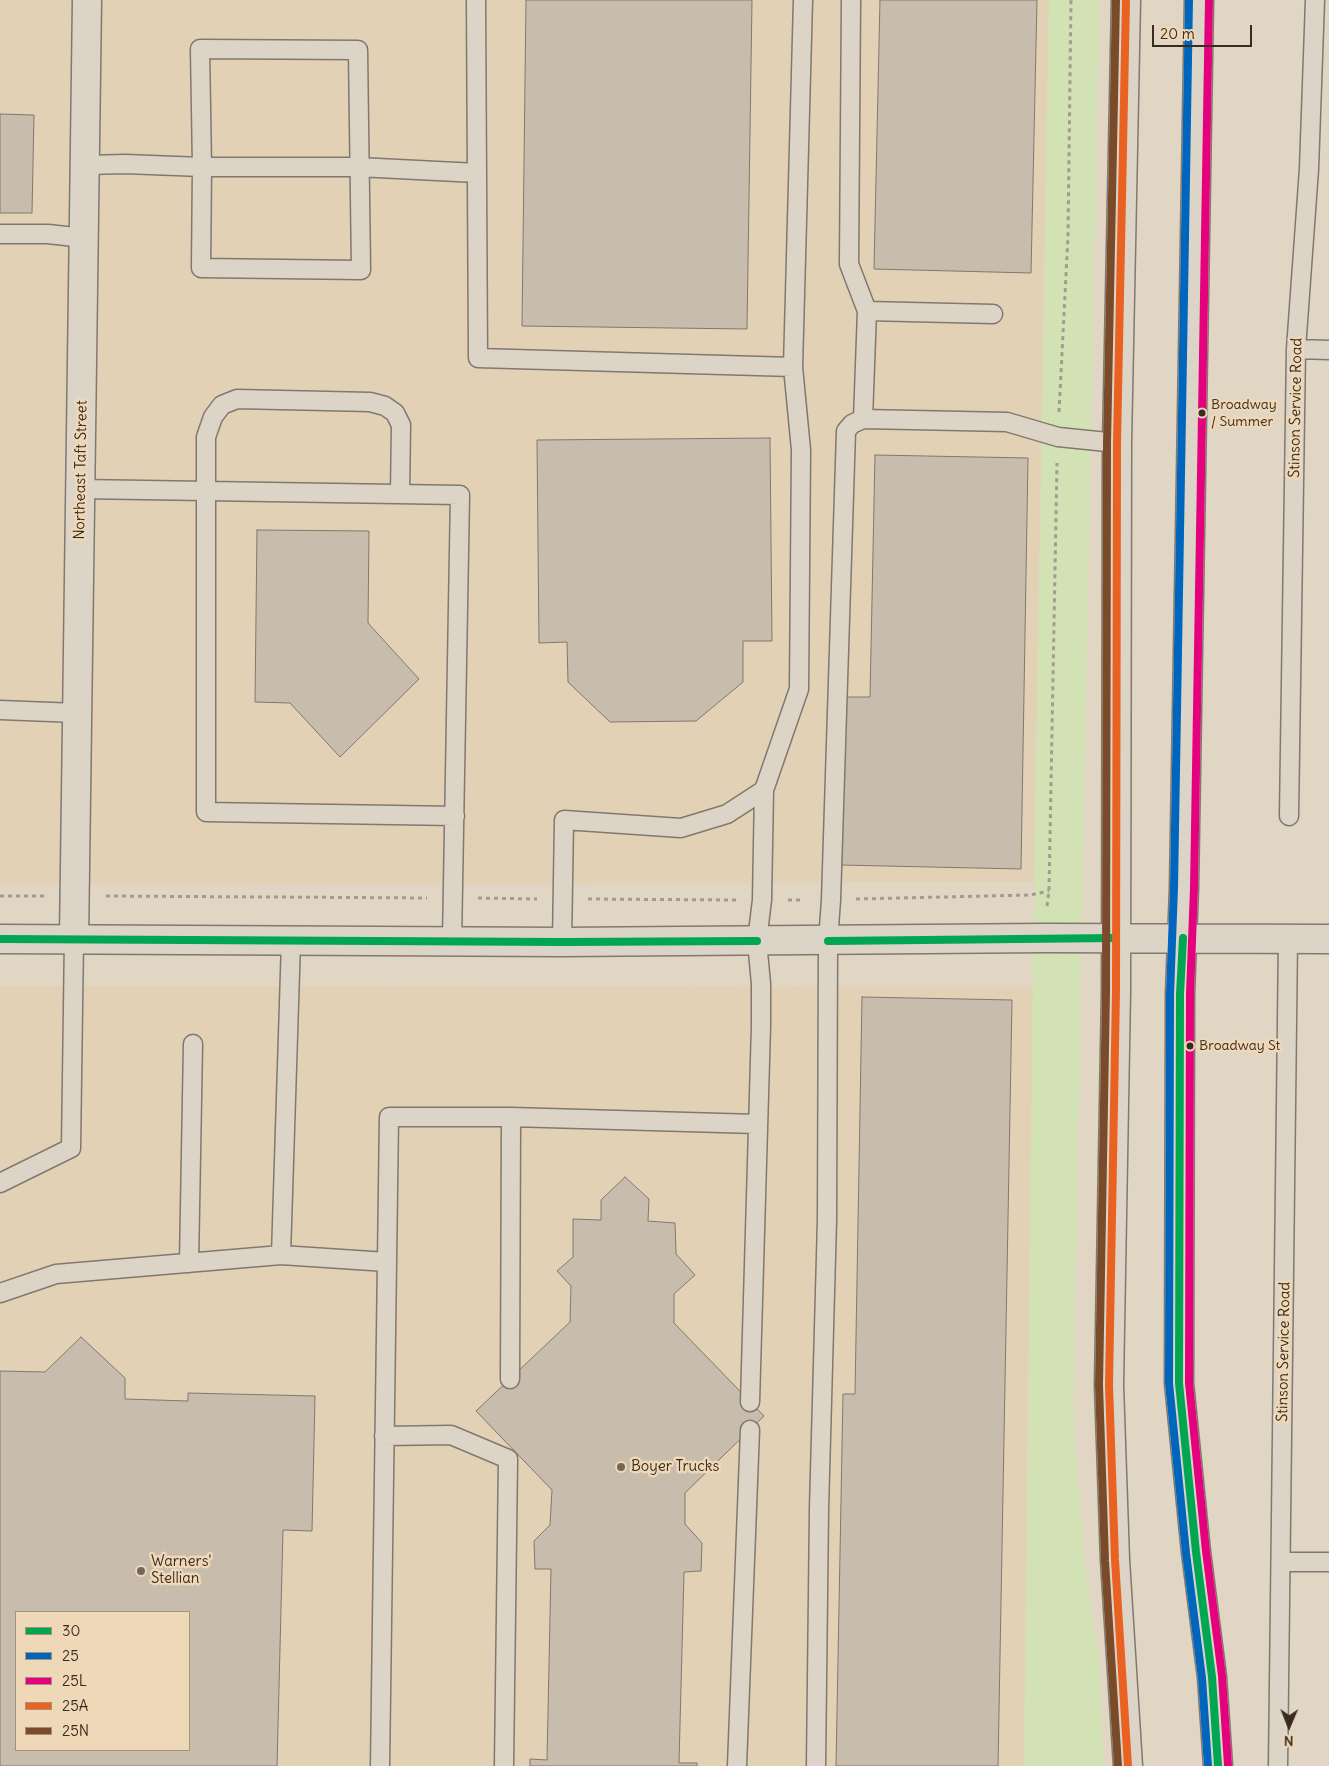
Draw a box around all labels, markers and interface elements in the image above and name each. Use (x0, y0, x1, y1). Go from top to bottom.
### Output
scale bar (1154, 15, 1254, 47)
text: 20 m (1160, 24, 1195, 43)
street label: Stinson Service Road (1286, 338, 1306, 478)
place label: Broadway / Summer (1211, 397, 1277, 430)
street label: Northeast Taft Street (71, 400, 91, 540)
marker: Broadway / Summer (1197, 408, 1207, 418)
place label: Broadway St (1199, 1038, 1280, 1054)
marker: Broadway St (1185, 1041, 1195, 1051)
street label: Stinson Service Road (1274, 1282, 1294, 1422)
place label: Boyer Trucks (631, 1458, 719, 1476)
marker: Boyer Trucks (615, 1461, 627, 1473)
place label: Warners' Stellian (151, 1553, 211, 1588)
marker: Warners' Stellian (135, 1565, 147, 1577)
legend (15, 1611, 190, 1751)
text: 30 (62, 1621, 80, 1640)
text: 25 (62, 1646, 79, 1665)
text: 25L (62, 1671, 87, 1690)
text: 25A (62, 1696, 88, 1715)
north arrow (1264, 1701, 1314, 1751)
text: 25N (62, 1721, 89, 1740)
text: N (1284, 1732, 1294, 1750)

